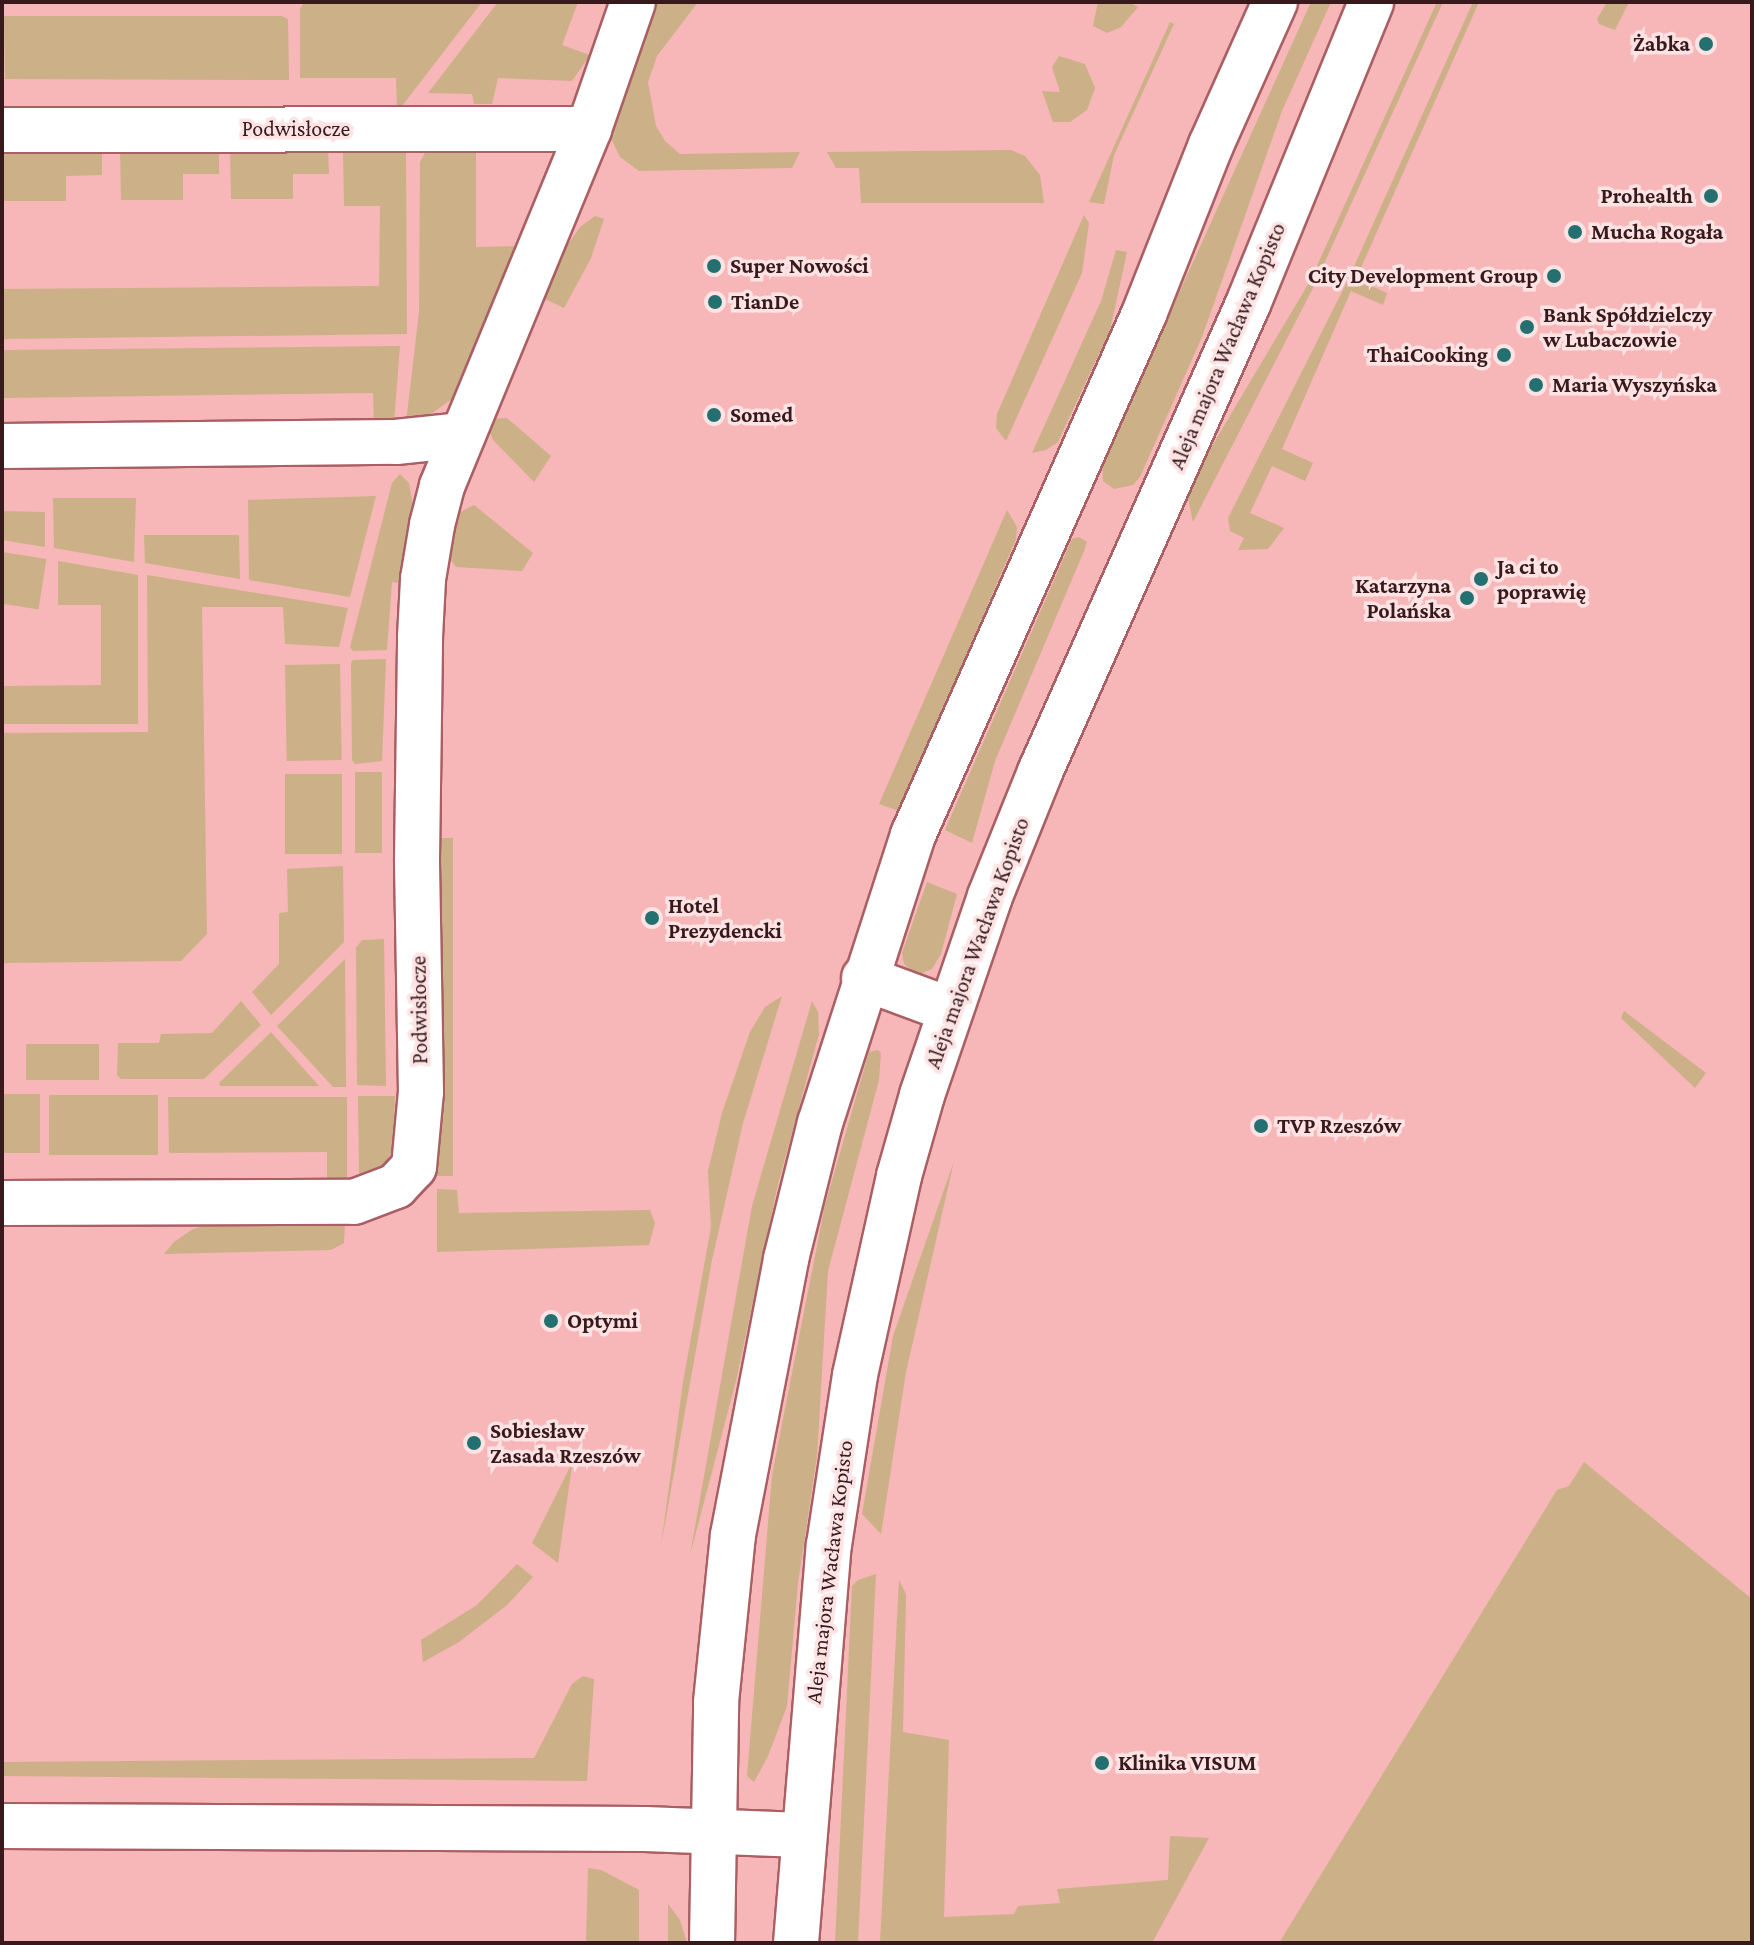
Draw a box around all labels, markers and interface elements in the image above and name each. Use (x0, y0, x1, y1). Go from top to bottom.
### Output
place label: Żabka (1633, 31, 1690, 57)
marker: Żabka (1697, 35, 1715, 53)
street label: Podwisłocze (242, 116, 350, 142)
place label: Prohealth (1601, 183, 1693, 209)
marker: Prohealth (1700, 185, 1722, 207)
street label: Aleja majora Wacława Kopisto (1163, 219, 1291, 473)
place label: Mucha Rogała (1591, 219, 1723, 245)
marker: Mucha Rogała (1566, 223, 1584, 241)
place label: Super Nowości (730, 253, 869, 279)
marker: Super Nowości (705, 257, 723, 275)
place label: City Development Group (1308, 263, 1538, 289)
marker: City Development Group (1545, 267, 1563, 285)
place label: TianDe (731, 289, 799, 315)
marker: TianDe (706, 293, 724, 311)
place label: Bank Spółdzielczy w Lubaczowie (1543, 301, 1712, 352)
marker: Bank Spółdzielczy w Lubaczowie (1518, 318, 1536, 336)
place label: ThaiCooking (1367, 342, 1488, 368)
marker: ThaiCooking (1495, 346, 1513, 364)
place label: Maria Wyszyńska (1552, 372, 1717, 398)
marker: Maria Wyszyńska (1527, 376, 1545, 394)
place label: Somed (730, 402, 793, 428)
marker: Somed (705, 406, 723, 424)
place label: Ja ci to poprawię (1497, 553, 1586, 604)
marker: Ja ci to poprawię (1472, 570, 1490, 588)
place label: Katarzyna Polańska (1355, 572, 1451, 624)
marker: Katarzyna Polańska (1458, 589, 1476, 607)
street label: Aleja majora Wacława Kopisto (919, 814, 1035, 1072)
place label: Hotel Prezydencki (668, 892, 782, 944)
marker: Hotel Prezydencki (643, 909, 661, 927)
street label: Podwisłocze (405, 956, 433, 1064)
place label: TVP Rzeszów (1277, 1113, 1401, 1139)
marker: TVP Rzeszów (1252, 1117, 1270, 1135)
place label: Optymi (567, 1308, 638, 1334)
marker: Optymi (542, 1312, 560, 1330)
place label: Sobiesław Zasada Rzeszów (490, 1417, 641, 1468)
marker: Sobiesław Zasada Rzeszów (465, 1434, 483, 1452)
street label: Aleja majora Wacława Kopisto (800, 1439, 858, 1705)
place label: Klinika VISUM (1118, 1750, 1256, 1776)
marker: Klinika VISUM (1093, 1754, 1111, 1772)

